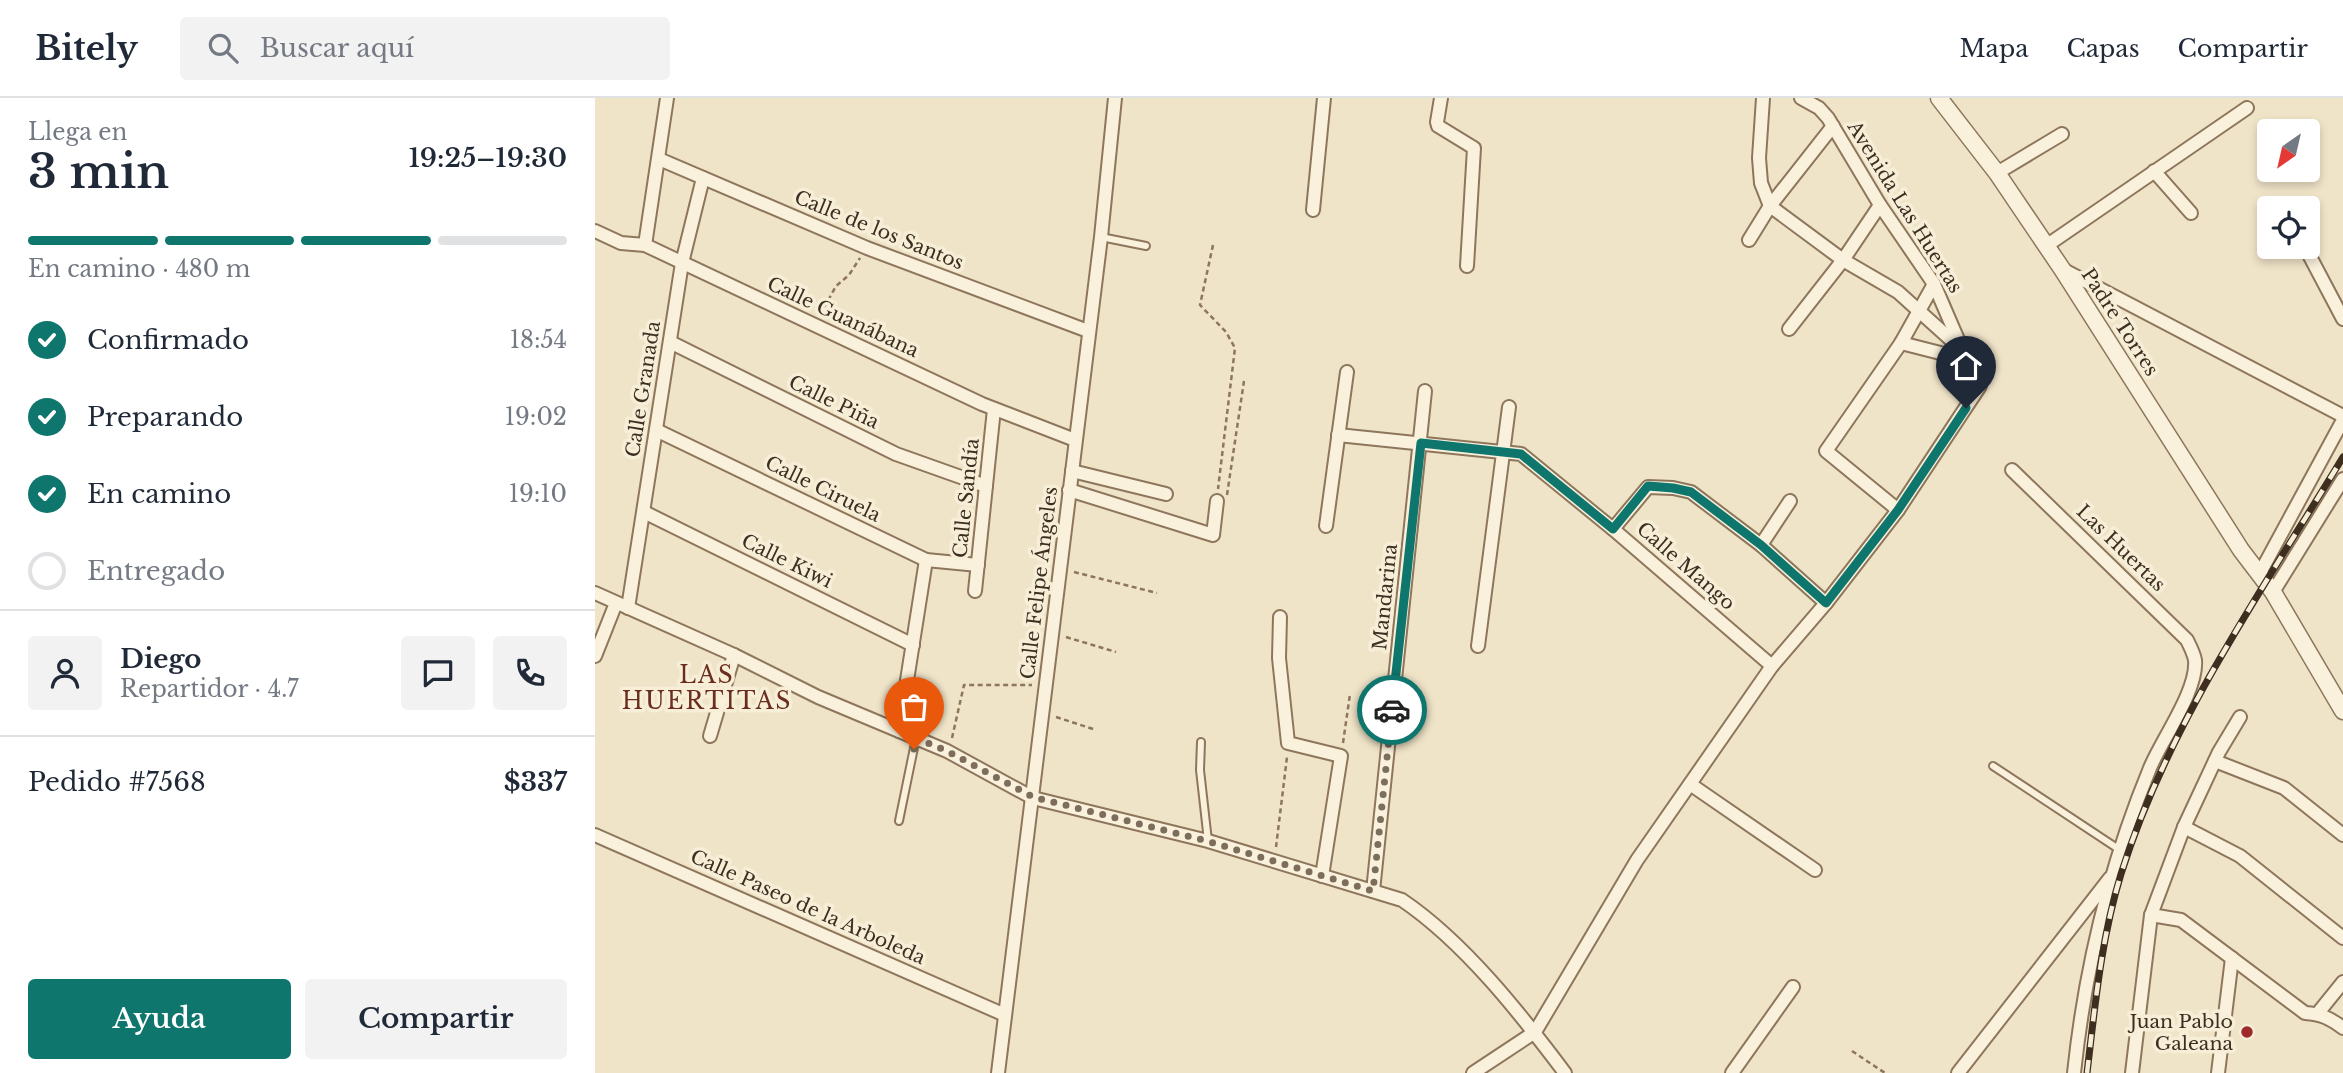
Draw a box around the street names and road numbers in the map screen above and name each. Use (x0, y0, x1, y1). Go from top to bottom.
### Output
street label: Avenida Las Huertas (1842, 116, 1967, 297)
street label: Calle de los Santos (791, 186, 967, 274)
street label: Padre Torres (2077, 264, 2163, 380)
street label: Calle Guanábana (764, 272, 923, 362)
street label: Calle Granada (621, 319, 665, 459)
street label: Calle Piña (785, 370, 883, 434)
street label: Calle Sandía (948, 437, 984, 559)
street label: Calle Ciruela (762, 451, 885, 527)
street label: Calle Felipe Ángeles (1016, 485, 1062, 681)
street label: Las Huertas (2072, 500, 2170, 596)
street label: Calle Mango (1632, 517, 1740, 615)
street label: Calle Kiwi (738, 529, 837, 593)
street label: Mandarina (1368, 542, 1402, 651)
street label: Calle Paseo de la Arboleda (687, 845, 929, 969)

